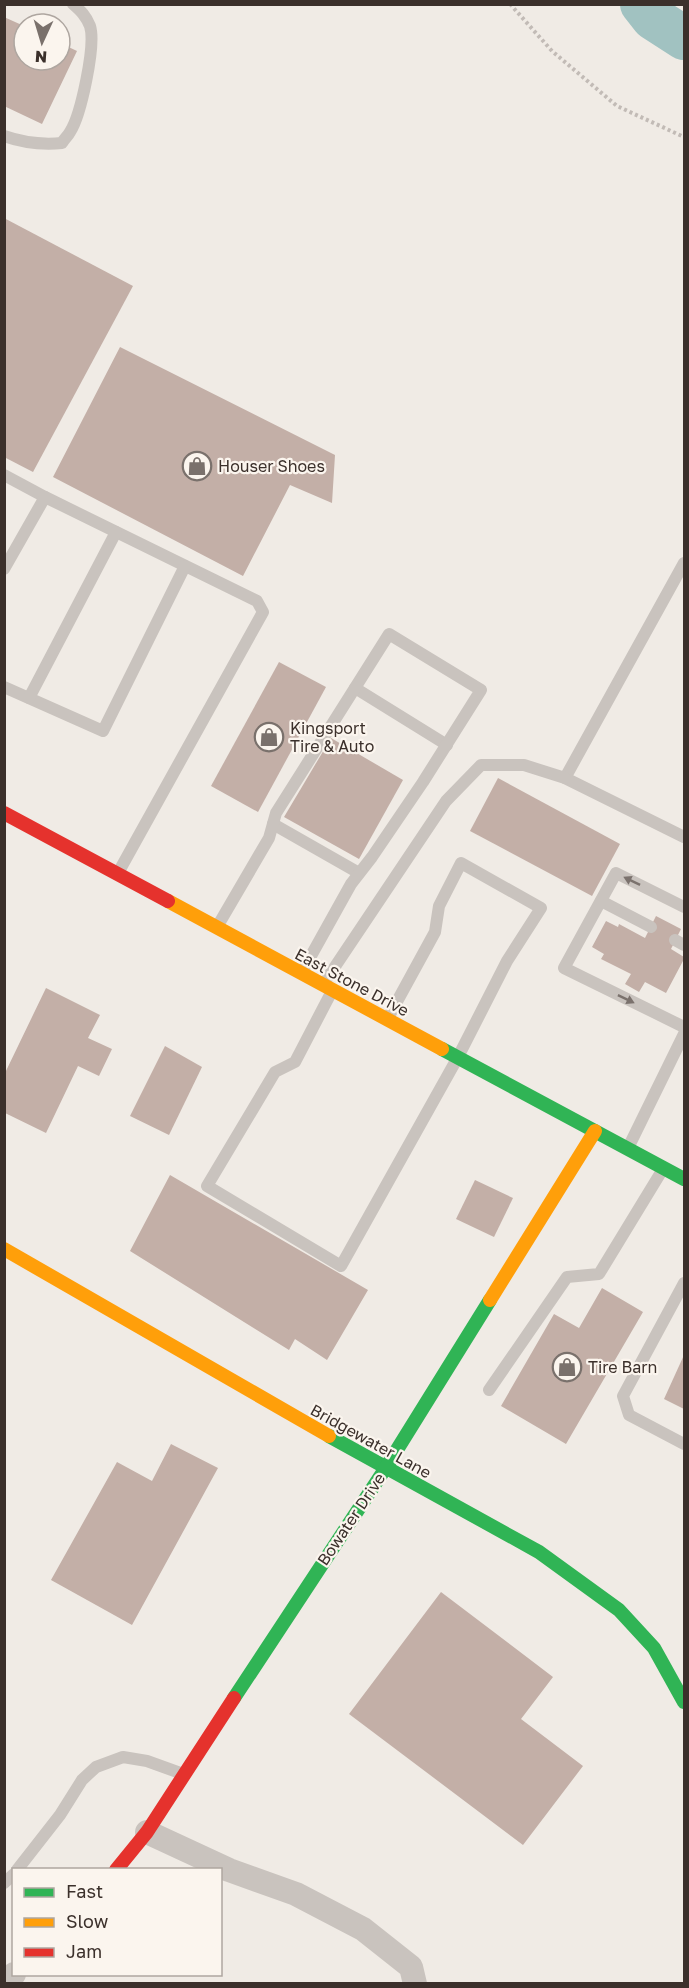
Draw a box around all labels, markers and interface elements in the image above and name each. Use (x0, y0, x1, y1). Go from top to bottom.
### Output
north arrow (12, 12, 72, 72)
text: N (34, 47, 48, 67)
shop icon: Houser Shoes (181, 450, 213, 482)
place label: Houser Shoes (218, 456, 325, 476)
place label: Kingsport Tire & Auto (290, 718, 374, 756)
shop icon: Kingsport Tire & Auto (253, 721, 285, 753)
one-way arrow (623, 877, 641, 887)
street label: East Stone Drive (292, 944, 412, 1020)
one-way arrow (618, 994, 635, 1003)
shop icon: Tire Barn (551, 1351, 583, 1383)
place label: Tire Barn (588, 1357, 657, 1377)
street label: Bridgewater Lane (307, 1400, 435, 1482)
street label: Bowater Drive (313, 1469, 389, 1569)
legend (12, 1868, 222, 1976)
text: Fast (66, 1880, 103, 1902)
text: Slow (66, 1910, 109, 1932)
text: Jam (66, 1940, 102, 1962)

